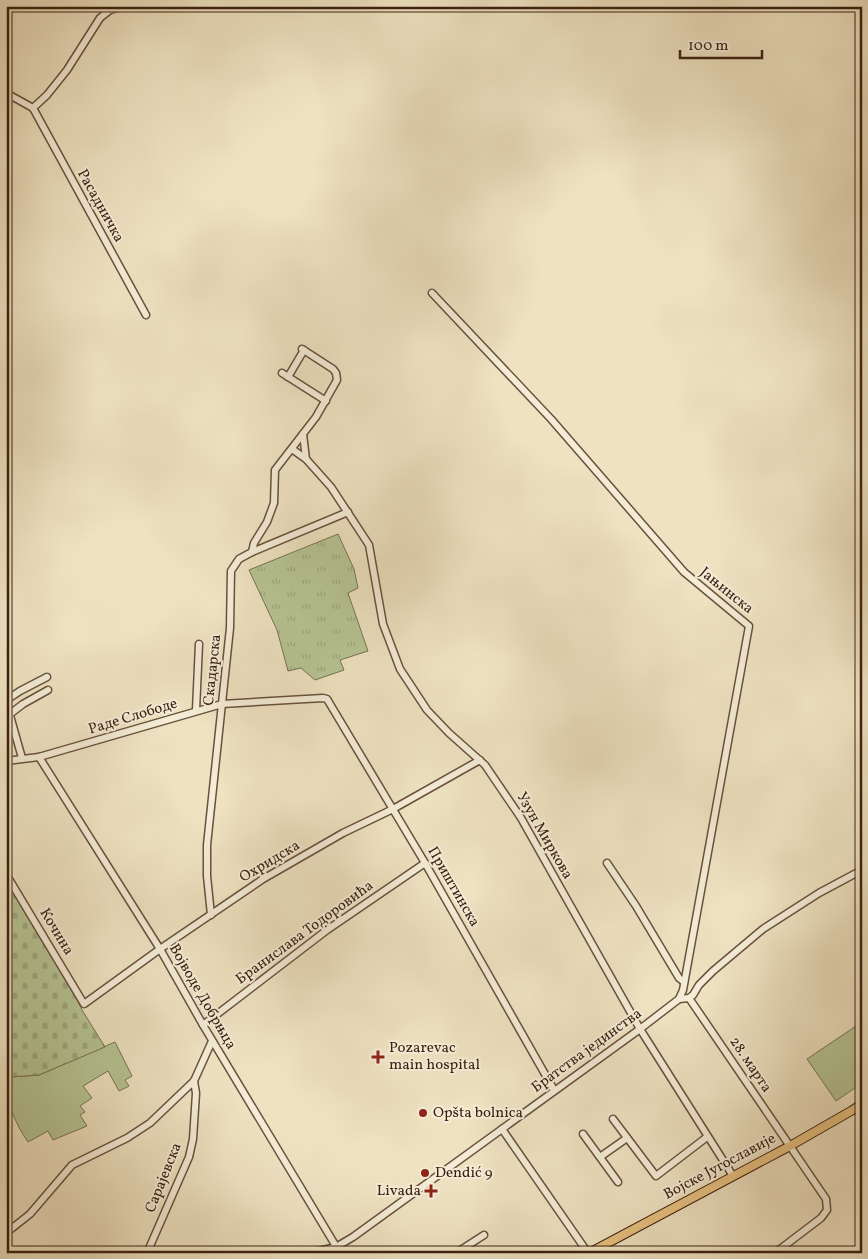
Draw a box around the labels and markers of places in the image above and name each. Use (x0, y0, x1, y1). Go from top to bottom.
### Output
place label: Pozarevac main hospital (389, 1038, 480, 1076)
marker: Pozarevac main hospital (371, 1050, 385, 1064)
place label: Opšta bolnica (433, 1103, 523, 1124)
marker: Opšta bolnica (417, 1107, 429, 1119)
place label: Dendić 9 (435, 1163, 493, 1184)
marker: Dendić 9 (419, 1167, 431, 1179)
place label: Livada (377, 1181, 421, 1202)
marker: Livada (425, 1185, 437, 1197)

